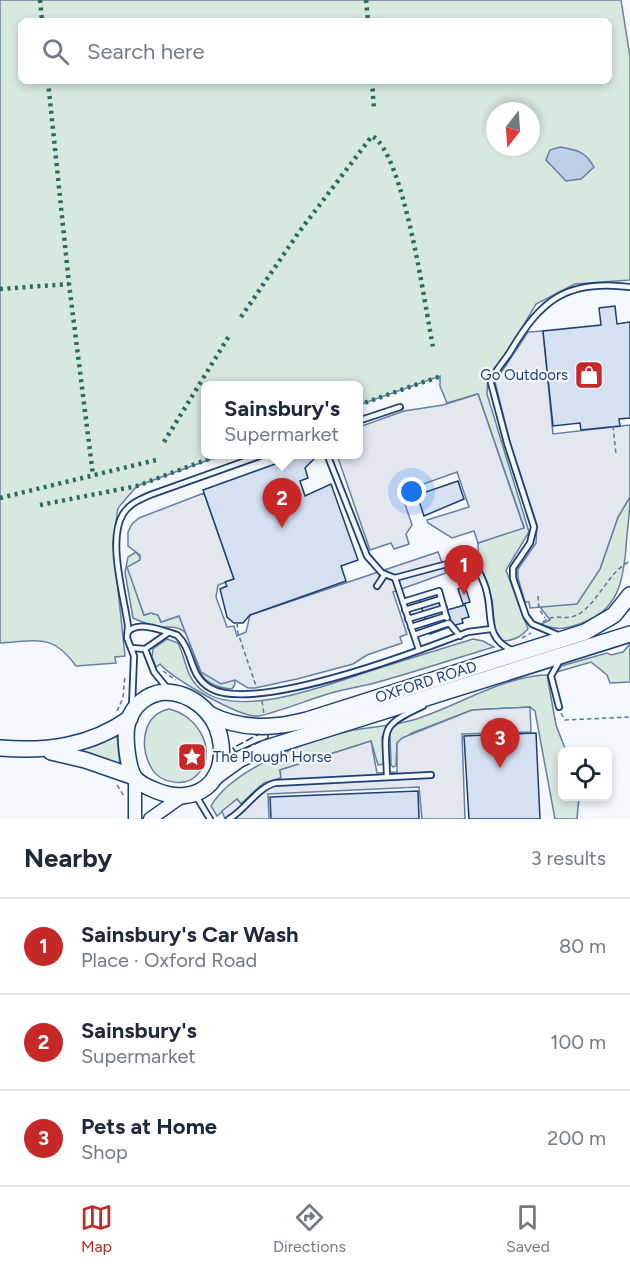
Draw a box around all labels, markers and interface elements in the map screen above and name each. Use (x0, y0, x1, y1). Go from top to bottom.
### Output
search box (18, 18, 612, 84)
icon: search (39, 35, 72, 68)
text: Search here (87, 38, 205, 65)
north arrow (486, 102, 540, 156)
shop icon: Go Outdoors (573, 359, 605, 391)
place label: Go Outdoors (480, 366, 568, 384)
popup (201, 381, 363, 459)
text: Sainsbury's (224, 395, 340, 422)
text: Supermarket (224, 422, 339, 446)
your location (397, 477, 426, 506)
pin: 2 (262, 478, 302, 528)
pin: 1 (444, 546, 484, 595)
street label: OXFORD ROAD (373, 657, 479, 707)
pin: 3 (480, 718, 520, 768)
place icon: The Plough Horse (176, 741, 208, 773)
map controls (558, 747, 612, 801)
button: locate (558, 747, 612, 801)
place label: The Plough Horse (213, 748, 332, 766)
text: Nearby (24, 842, 112, 874)
text: 3 results (531, 846, 606, 870)
text: Sainsbury's Car Wash (81, 921, 299, 948)
text: 1 (39, 934, 48, 958)
text: 80 m (559, 934, 606, 958)
text: Place · Oxford Road (81, 948, 257, 972)
text: Sainsbury's (81, 1017, 197, 1044)
text: 2 (38, 1030, 49, 1054)
text: 100 m (550, 1030, 606, 1054)
text: Supermarket (81, 1044, 196, 1068)
text: Pets at Home (81, 1113, 217, 1140)
text: 3 (38, 1126, 49, 1150)
text: 200 m (547, 1126, 606, 1150)
text: Shop (81, 1140, 128, 1164)
tab: Map (80, 1201, 113, 1256)
tab: Directions (273, 1201, 346, 1256)
tab: Saved (506, 1201, 550, 1256)

